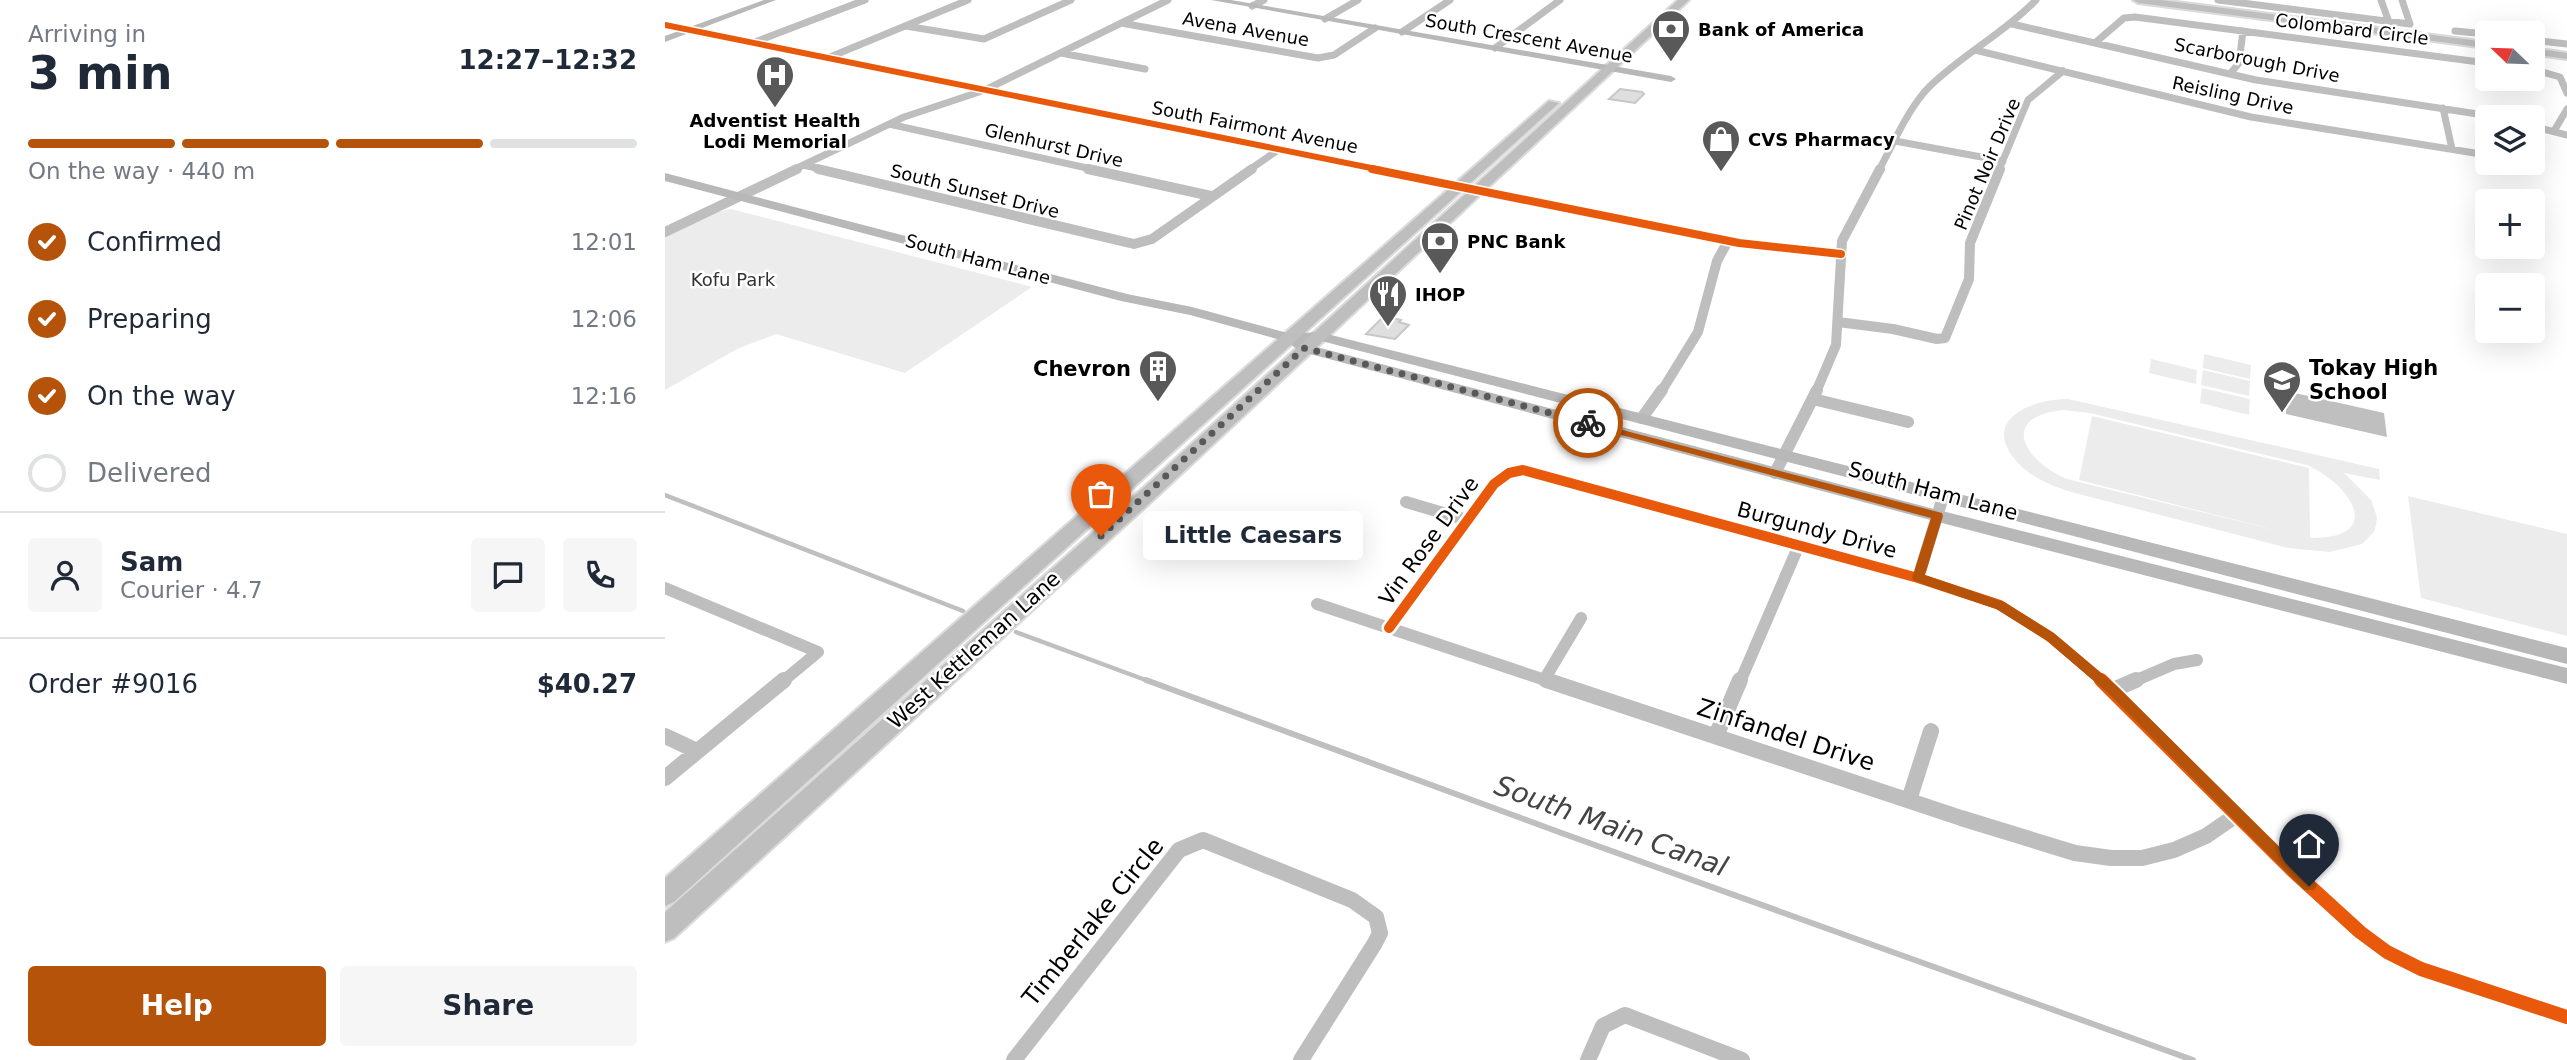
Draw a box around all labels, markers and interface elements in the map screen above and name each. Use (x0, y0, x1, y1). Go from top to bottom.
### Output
street label: Avena Avenue (1181, 8, 1311, 50)
bank icon: Bank of America (1650, 8, 1692, 63)
street label: South Crescent Avenue (1424, 9, 1634, 67)
street label: Colombard Circle (2274, 9, 2430, 49)
place label: Bank of America (1698, 19, 1864, 40)
text: Arriving in (28, 21, 146, 47)
north arrow (2475, 21, 2545, 91)
map controls (2475, 21, 2545, 343)
street label: Scarborough Drive (2172, 34, 2342, 86)
text: 12:27–12:32 (458, 45, 637, 75)
text: 3 min (28, 46, 172, 100)
hospital icon: Adventist Health Lodi Memorial (754, 54, 796, 109)
street label: Reisling Drive (2170, 72, 2296, 118)
street label: Pinot Noir Drive (1950, 95, 2024, 233)
street label: South Fairmont Avenue (1150, 97, 1360, 157)
button: layers (2475, 105, 2545, 175)
place label: Adventist Health Lodi Memorial (690, 110, 860, 152)
shop icon: CVS Pharmacy (1700, 118, 1742, 173)
street label: Glenhurst Drive (983, 119, 1125, 171)
place label: CVS Pharmacy (1748, 129, 1895, 150)
text: On the way · 440 m (28, 158, 255, 184)
street label: South Sunset Drive (888, 160, 1062, 222)
button: + (2475, 189, 2545, 259)
bank icon: PNC Bank (1419, 220, 1461, 275)
icon: check (28, 223, 66, 261)
text: Confirmed (87, 227, 222, 257)
text: 12:01 (571, 229, 637, 255)
street label: South Ham Lane (903, 230, 1053, 288)
place label: PNC Bank (1467, 231, 1566, 252)
park label: Kofu Park (691, 269, 776, 290)
restaurant icon: IHOP (1367, 273, 1409, 328)
button: − (2475, 273, 2545, 343)
place label: IHOP (1415, 284, 1465, 305)
icon: check (28, 300, 66, 338)
text: Preparing (87, 304, 212, 334)
text: 12:06 (571, 306, 637, 332)
building icon: Chevron (1137, 348, 1179, 403)
place label: Tokay High School (2309, 356, 2438, 404)
place label: Chevron (1033, 357, 1131, 381)
school or university icon: Tokay High School (2261, 359, 2303, 414)
icon: check (28, 377, 66, 415)
text: On the way (87, 381, 236, 411)
text: 12:16 (571, 383, 637, 409)
courier (1553, 388, 1623, 458)
icon: bike (1569, 404, 1607, 442)
street label: South Ham Lane (1846, 457, 2020, 525)
text: Delivered (87, 458, 211, 488)
pin (1071, 464, 1131, 536)
street label: Vin Rose Drive (1374, 472, 1484, 610)
icon: bag (1082, 475, 1120, 513)
street label: Burgundy Drive (1735, 497, 1899, 563)
callout: Little Caesars (1143, 512, 1363, 560)
text: Little Caesars (1164, 522, 1342, 548)
button: person (28, 538, 102, 612)
button: chat (471, 538, 545, 612)
button: phone (563, 538, 637, 612)
text: Sam (120, 547, 183, 577)
street label: West Kettleman Lane (883, 566, 1065, 734)
text: Courier · 4.7 (120, 577, 263, 603)
text: Order #9016 (28, 669, 198, 699)
text: $40.27 (537, 669, 637, 699)
street label: Zinfandel Drive (1694, 693, 1878, 777)
water label: South Main Canal (1490, 769, 1732, 884)
pin (2279, 814, 2339, 886)
icon: home (2290, 825, 2328, 863)
street label: Timberlake Circle (1016, 832, 1169, 1012)
button: Help (28, 966, 326, 1046)
button: Share (340, 966, 637, 1046)

